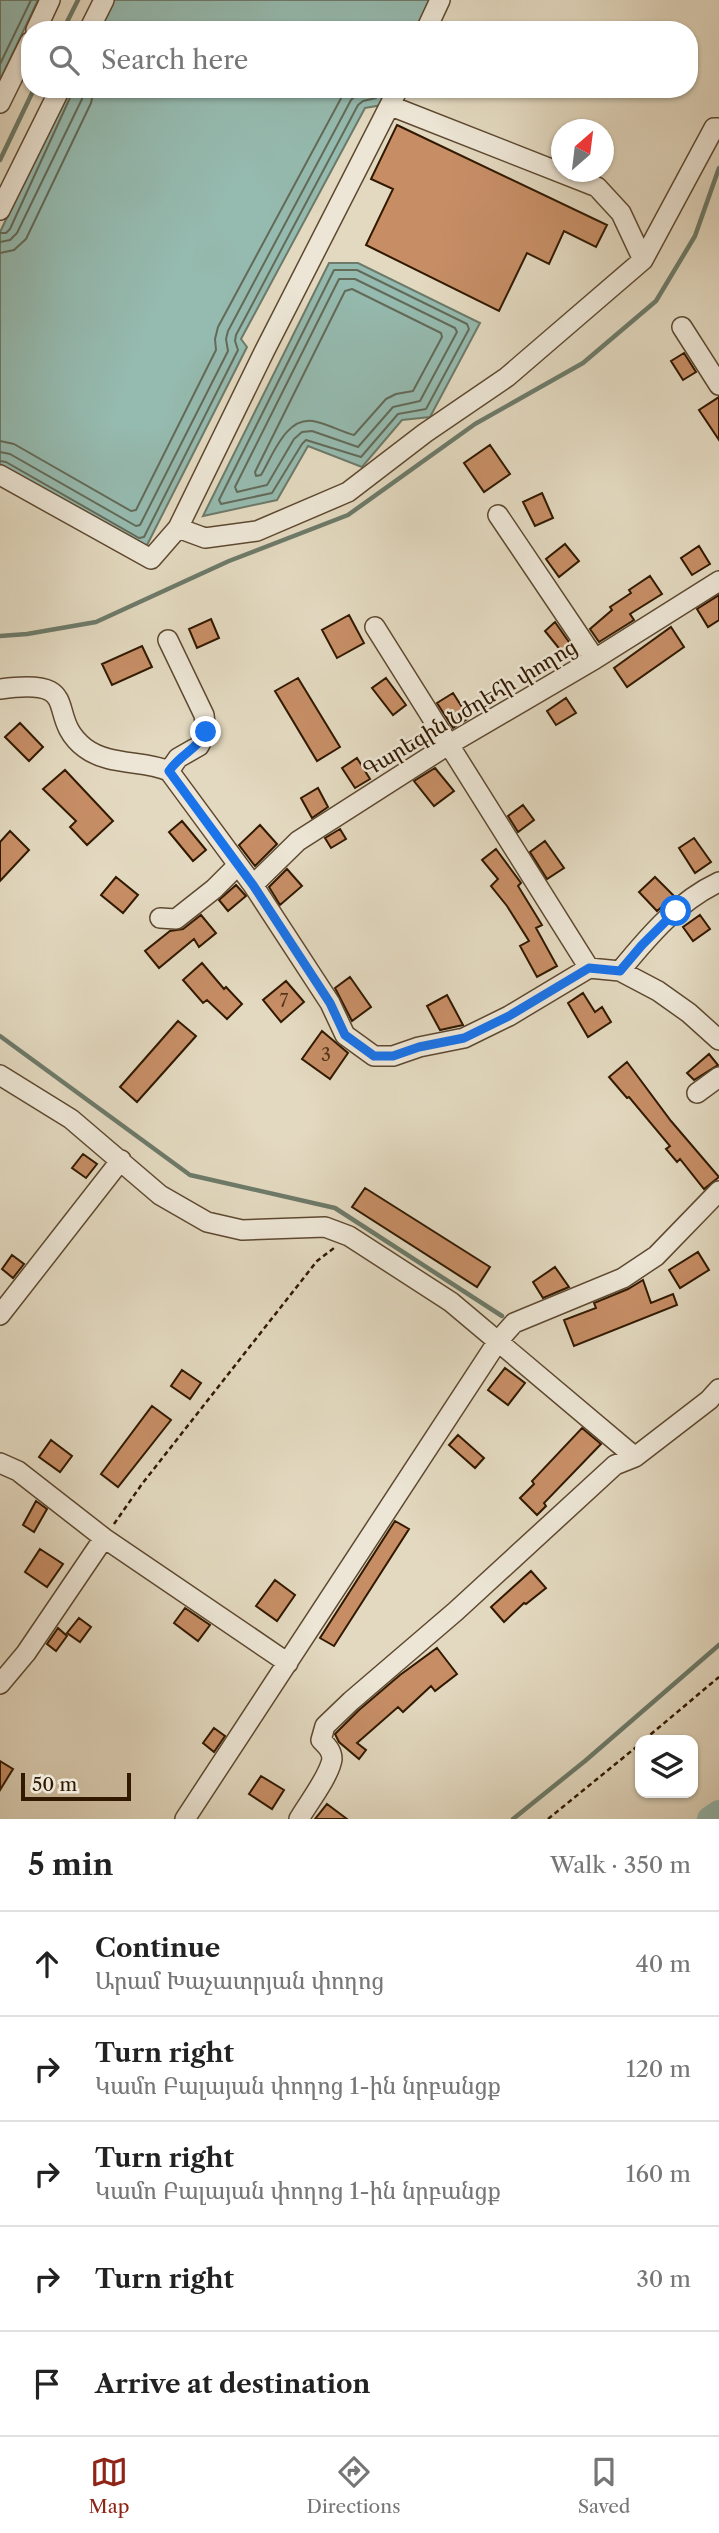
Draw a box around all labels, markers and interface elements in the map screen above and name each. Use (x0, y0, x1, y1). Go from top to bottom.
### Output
search box (21, 21, 698, 98)
icon: search (45, 41, 83, 79)
text: Search here (101, 44, 248, 76)
north arrow (551, 119, 614, 182)
street label: Գարեգին Նժդեհի փողոց (358, 634, 582, 782)
route end (190, 716, 221, 747)
route start (660, 895, 691, 926)
house number: 7 (280, 990, 289, 1012)
house number: 3 (321, 1044, 331, 1066)
map controls (635, 1735, 698, 1798)
button: layers (635, 1735, 698, 1798)
scale bar (21, 1770, 131, 1802)
text: 50 m (32, 1773, 77, 1796)
text: 5 min (28, 1846, 113, 1883)
text: Walk · 350 m (550, 1851, 691, 1879)
text: Continue (95, 1932, 220, 1964)
icon: ahead (28, 1945, 66, 1983)
text: 40 m (636, 1950, 691, 1978)
text: Արամ Խաչատրյան փողոց (95, 1967, 384, 1995)
text: Turn right (95, 2037, 234, 2069)
icon: right (28, 2050, 66, 2088)
text: 120 m (626, 2055, 691, 2083)
text: Կամո Բալայան փողոց 1-ին նրբանցք (95, 2072, 501, 2100)
text: Turn right (95, 2142, 234, 2174)
icon: right (28, 2155, 66, 2193)
text: 160 m (626, 2160, 691, 2188)
text: Կամո Բալայան փողոց 1-ին նրբանցք (95, 2177, 501, 2205)
icon: right (28, 2260, 66, 2298)
text: Turn right (95, 2263, 234, 2295)
text: 30 m (636, 2265, 691, 2293)
icon: arrive (28, 2365, 66, 2403)
text: Arrive at destination (95, 2368, 370, 2400)
tab: Map (89, 2453, 129, 2518)
tab: Directions (307, 2453, 400, 2518)
tab: Saved (578, 2453, 630, 2518)

